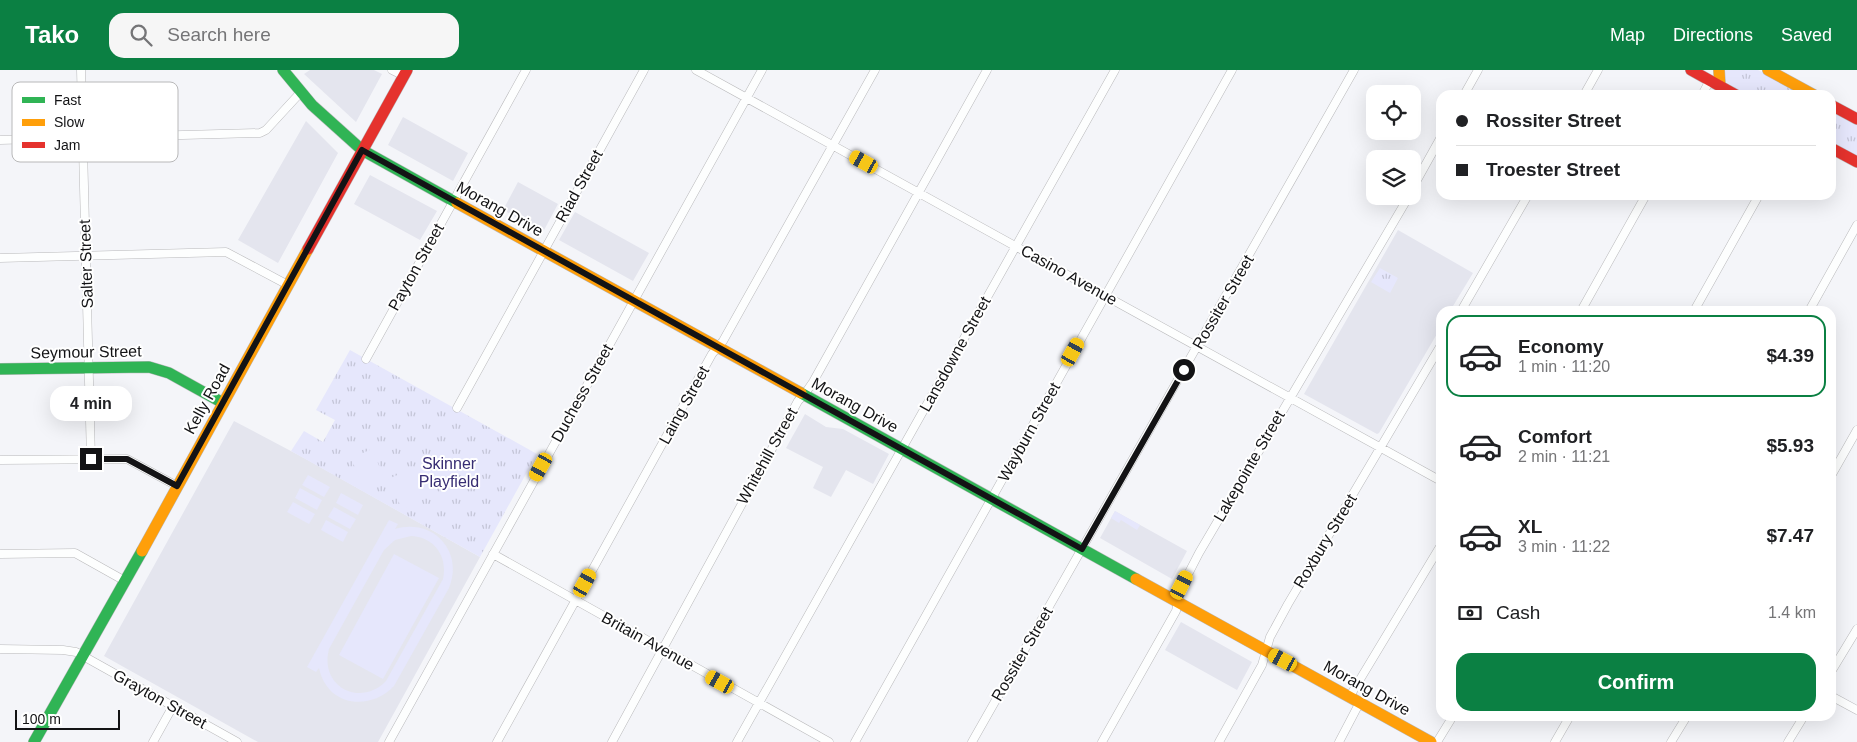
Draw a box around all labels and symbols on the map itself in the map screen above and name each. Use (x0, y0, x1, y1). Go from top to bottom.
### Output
legend (12, 82, 178, 162)
text: Fast (54, 92, 81, 108)
text: Slow (54, 114, 85, 130)
text: Jam (54, 137, 80, 153)
street label: Riad Street (552, 146, 606, 225)
car (847, 148, 880, 176)
street label: Morang Drive (454, 178, 546, 240)
street label: Salter Street (76, 219, 96, 309)
street label: Payton Street (385, 220, 447, 314)
street label: Casino Avenue (1018, 242, 1120, 309)
street label: Rossiter Street (1189, 251, 1257, 352)
street label: Lansdowne Street (916, 293, 994, 415)
car (1059, 335, 1086, 369)
street label: Duchess Street (548, 341, 616, 445)
street label: Seymour Street (30, 343, 142, 361)
route start (1173, 359, 1195, 381)
street label: Kelly Road (181, 361, 233, 437)
street label: Laing Street (656, 363, 713, 447)
street label: Morang Drive (809, 374, 901, 436)
street label: Wayburn Street (995, 379, 1064, 484)
callout: 4 min (50, 386, 132, 422)
street label: Whitehill Street (733, 404, 801, 507)
street label: Lakepointe Street (1210, 407, 1288, 525)
route end (80, 448, 102, 470)
car (527, 450, 554, 484)
park label: Skinner Playfield (419, 455, 479, 490)
street label: Roxbury Street (1290, 490, 1360, 591)
car (571, 566, 598, 600)
car (1168, 568, 1195, 602)
street label: Rossiter Street (988, 603, 1056, 704)
street label: Britain Avenue (599, 609, 697, 673)
car (1266, 646, 1299, 674)
street label: Morang Drive (1321, 657, 1413, 719)
street label: Grayton Street (110, 666, 210, 732)
car (703, 668, 736, 696)
scale bar (15, 707, 120, 730)

